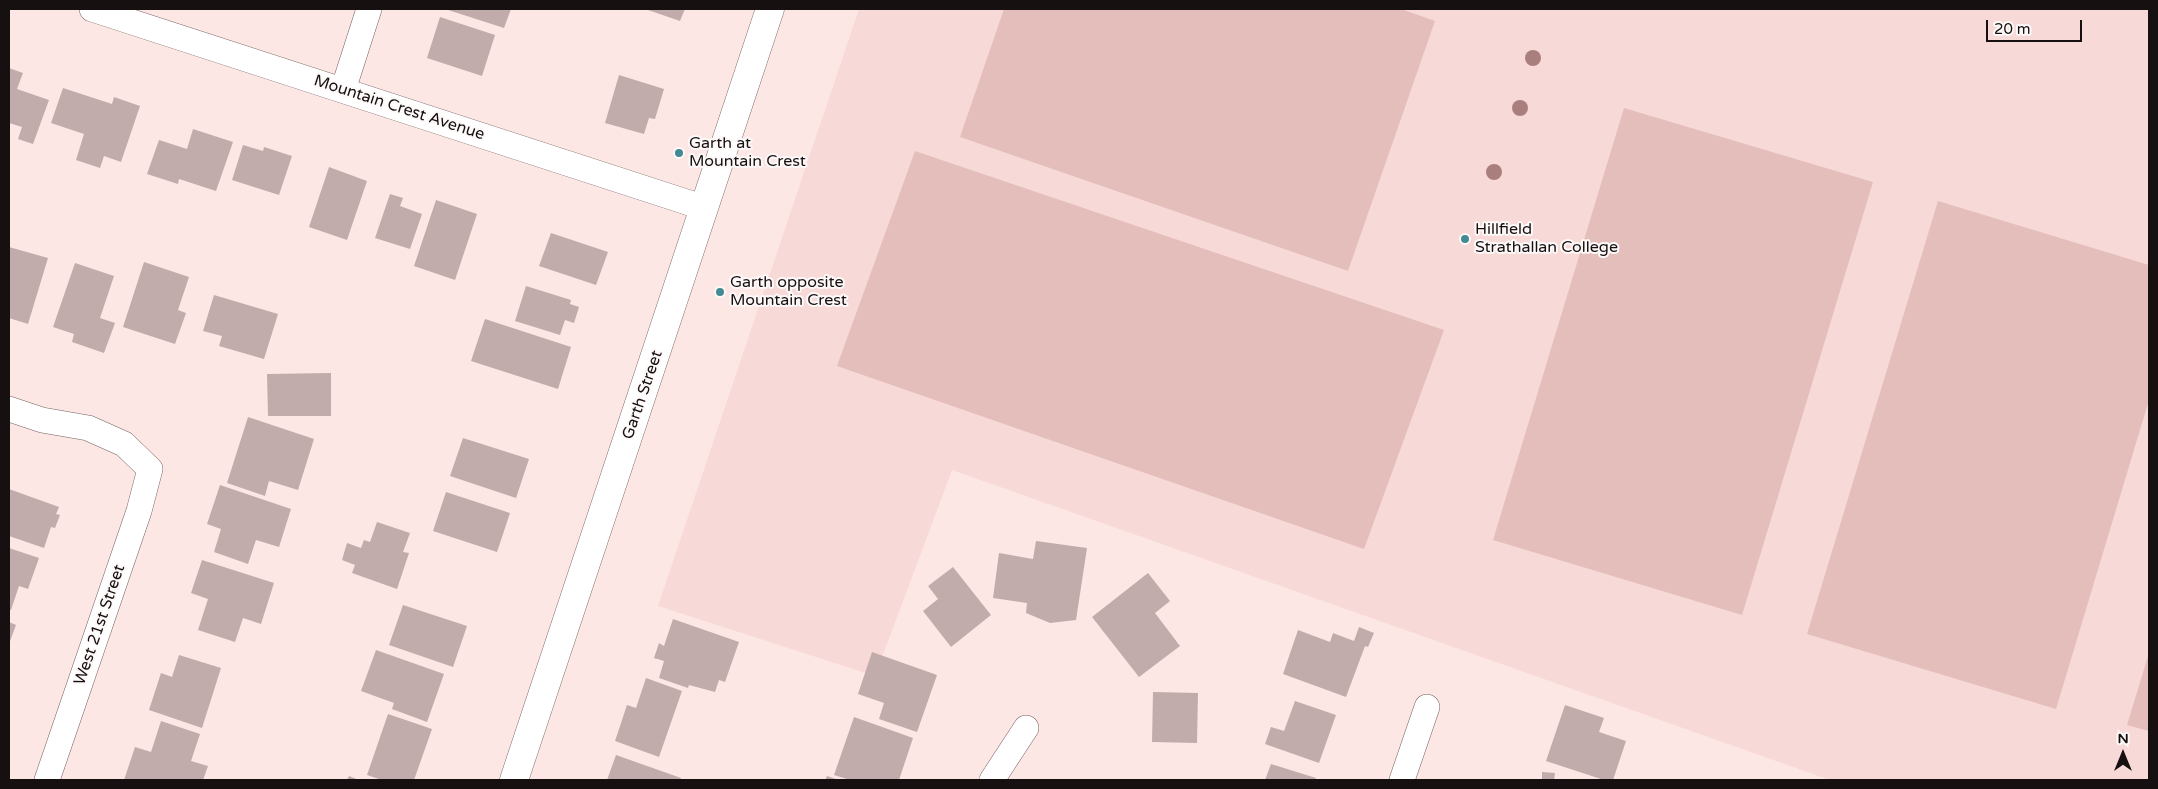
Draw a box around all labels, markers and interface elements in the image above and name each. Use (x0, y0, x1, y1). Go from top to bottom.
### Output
scale bar (1988, 10, 2084, 42)
text: 20 m (1994, 20, 2031, 38)
street label: Mountain Crest Avenue (311, 71, 487, 145)
place label: Garth at Mountain Crest (689, 134, 806, 172)
marker: Garth at Mountain Crest (673, 147, 685, 159)
place label: Hillfield Strathallan College (1475, 220, 1618, 258)
marker: Hillfield Strathallan College (1459, 233, 1471, 245)
place label: Garth opposite Mountain Crest (730, 273, 847, 311)
marker: Garth opposite Mountain Crest (714, 286, 726, 298)
street label: Garth Street (619, 348, 667, 442)
street label: West 21st Street (70, 562, 130, 688)
north arrow (2098, 729, 2148, 779)
text: N (2117, 730, 2129, 747)

